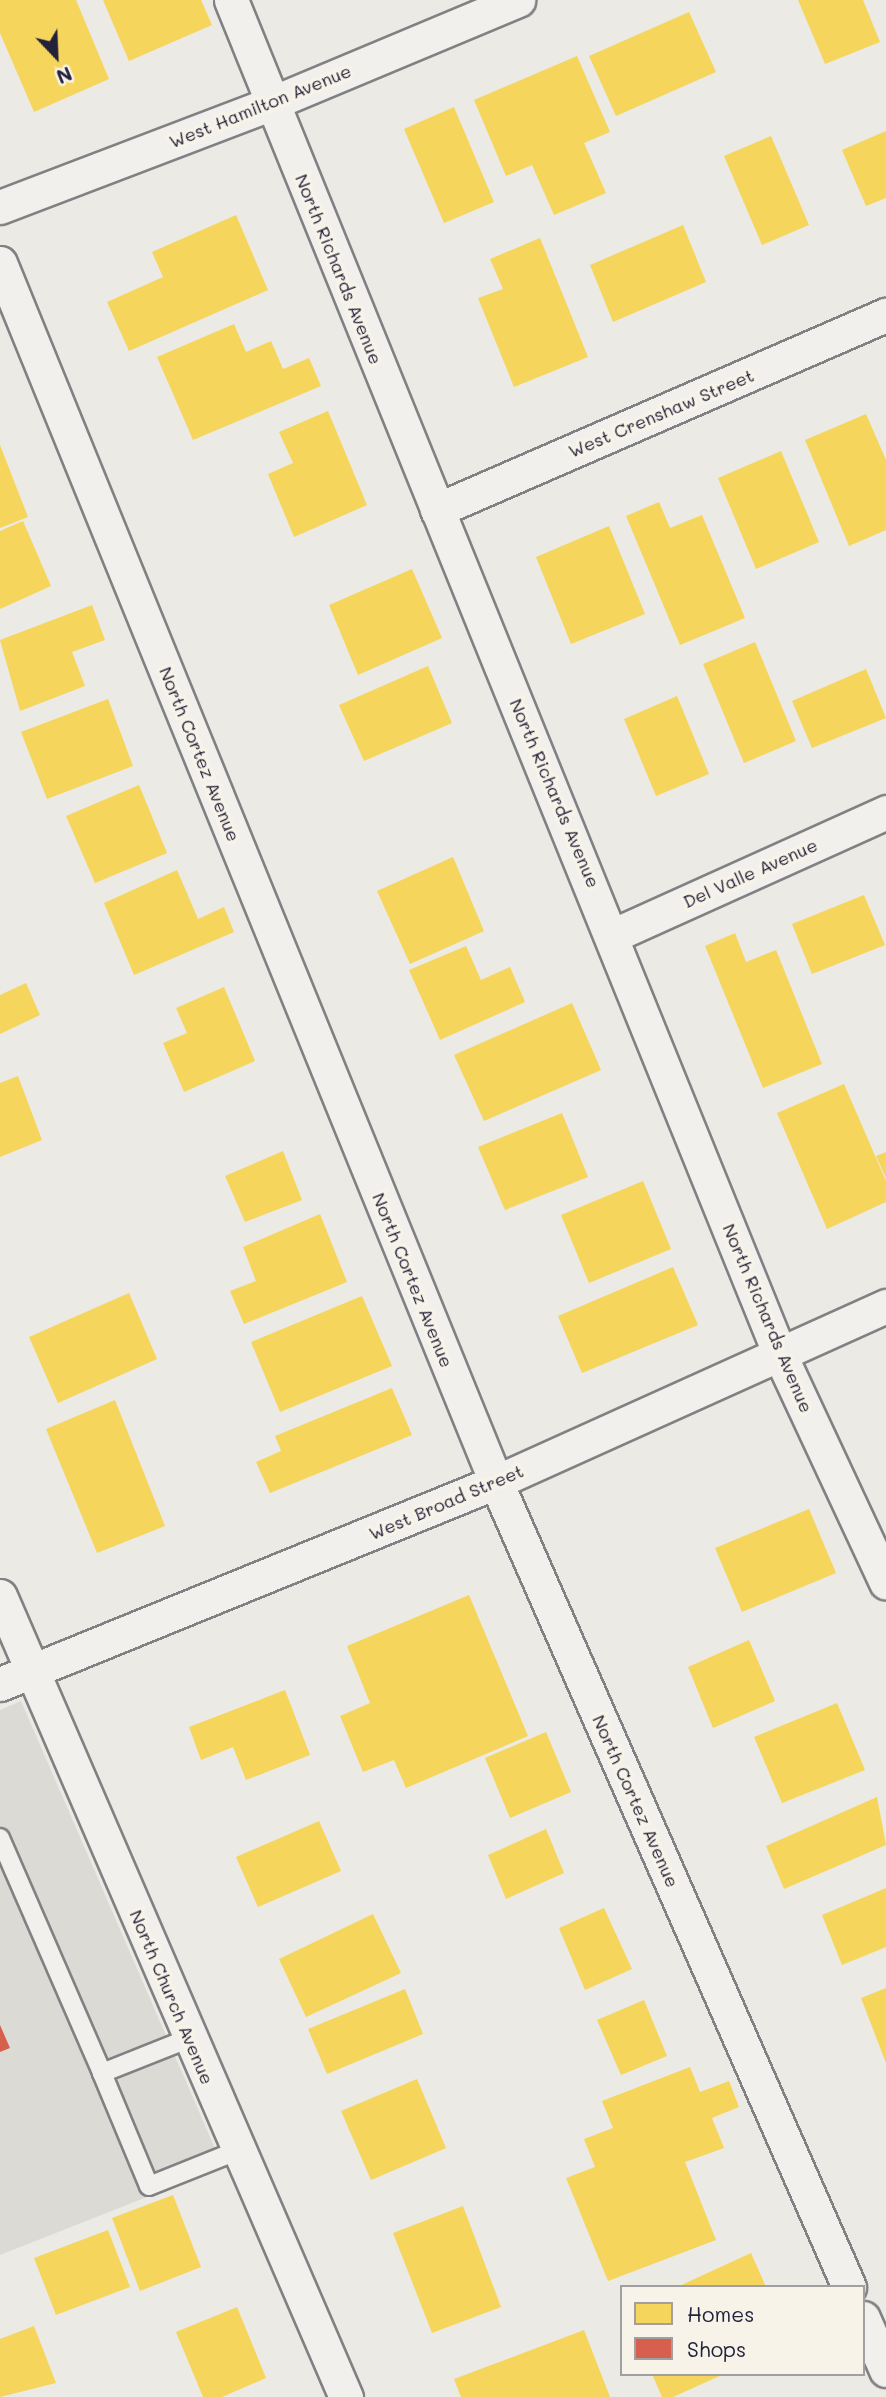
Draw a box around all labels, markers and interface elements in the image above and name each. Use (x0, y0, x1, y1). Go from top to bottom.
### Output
north arrow (21, 21, 91, 91)
street label: West Hamilton Avenue (166, 60, 354, 152)
text: N (53, 61, 76, 90)
street label: North Richards Avenue (291, 171, 387, 367)
street label: West Crenshaw Street (565, 364, 757, 462)
street label: North Cortez Avenue (155, 663, 245, 845)
street label: North Richards Avenue (505, 695, 605, 891)
street label: Del Valle Avenue (679, 834, 821, 912)
street label: North Cortez Avenue (368, 1189, 458, 1371)
street label: North Richards Avenue (718, 1220, 818, 1416)
street label: West Broad Street (365, 1460, 527, 1544)
street label: North Cortez Avenue (588, 1711, 684, 1891)
street label: North Church Avenue (125, 1906, 219, 2088)
legend (620, 2285, 865, 2376)
text: Homes (687, 2300, 754, 2327)
text: Shops (687, 2335, 746, 2362)

